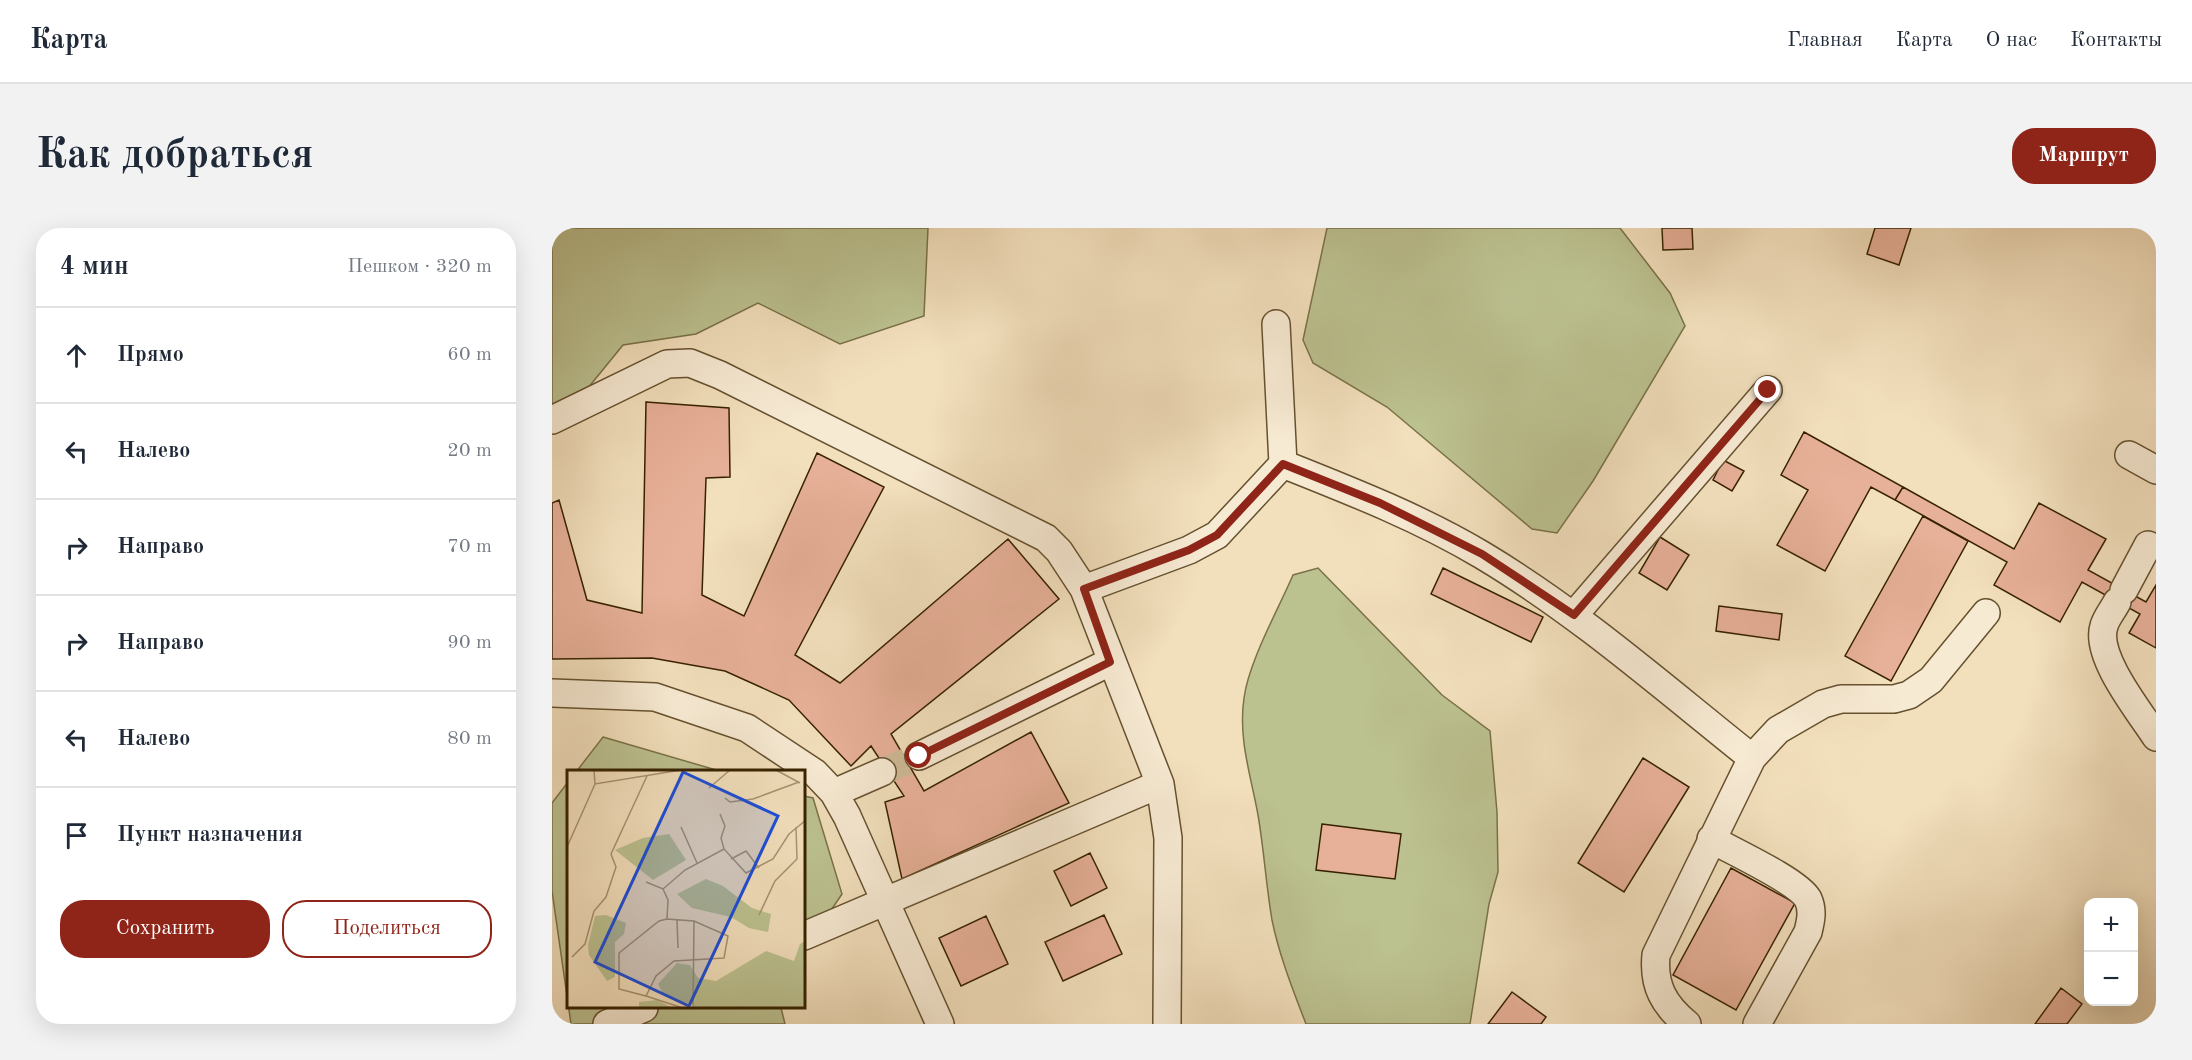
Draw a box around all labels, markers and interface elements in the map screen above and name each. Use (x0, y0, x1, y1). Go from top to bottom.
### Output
text: Карта (30, 27, 108, 55)
text: Главная (1787, 30, 1863, 51)
text: Карта (1896, 30, 1953, 51)
text: О нас (1986, 30, 2037, 51)
text: Контакты (2070, 30, 2162, 51)
button: Маршрут (2012, 128, 2156, 184)
text: Как добраться (36, 135, 313, 177)
text: 4 мин (60, 254, 129, 280)
text: Пешком · 320 m (347, 257, 492, 277)
icon: ahead (60, 339, 93, 372)
text: Прямо (117, 344, 184, 366)
text: 60 m (447, 345, 492, 365)
route end (1754, 376, 1780, 402)
icon: left (60, 435, 93, 468)
text: Налево (117, 440, 190, 462)
text: 20 m (447, 441, 492, 461)
icon: right (60, 531, 93, 564)
text: Направо (117, 536, 204, 558)
text: 70 m (447, 537, 492, 557)
icon: right (60, 627, 93, 660)
text: Направо (117, 632, 204, 654)
text: 90 m (447, 633, 492, 653)
icon: left (60, 723, 93, 756)
text: Налево (117, 728, 190, 750)
text: 80 m (447, 729, 492, 749)
route start (905, 742, 931, 768)
inset map (567, 770, 806, 1009)
icon: arrive (60, 819, 93, 852)
text: Пункт назначения (117, 824, 303, 846)
map controls (2084, 898, 2138, 1006)
button: + (2084, 898, 2138, 952)
button: Сохранить (60, 900, 270, 958)
button: Поделиться (282, 900, 492, 958)
button: − (2084, 952, 2138, 1006)

